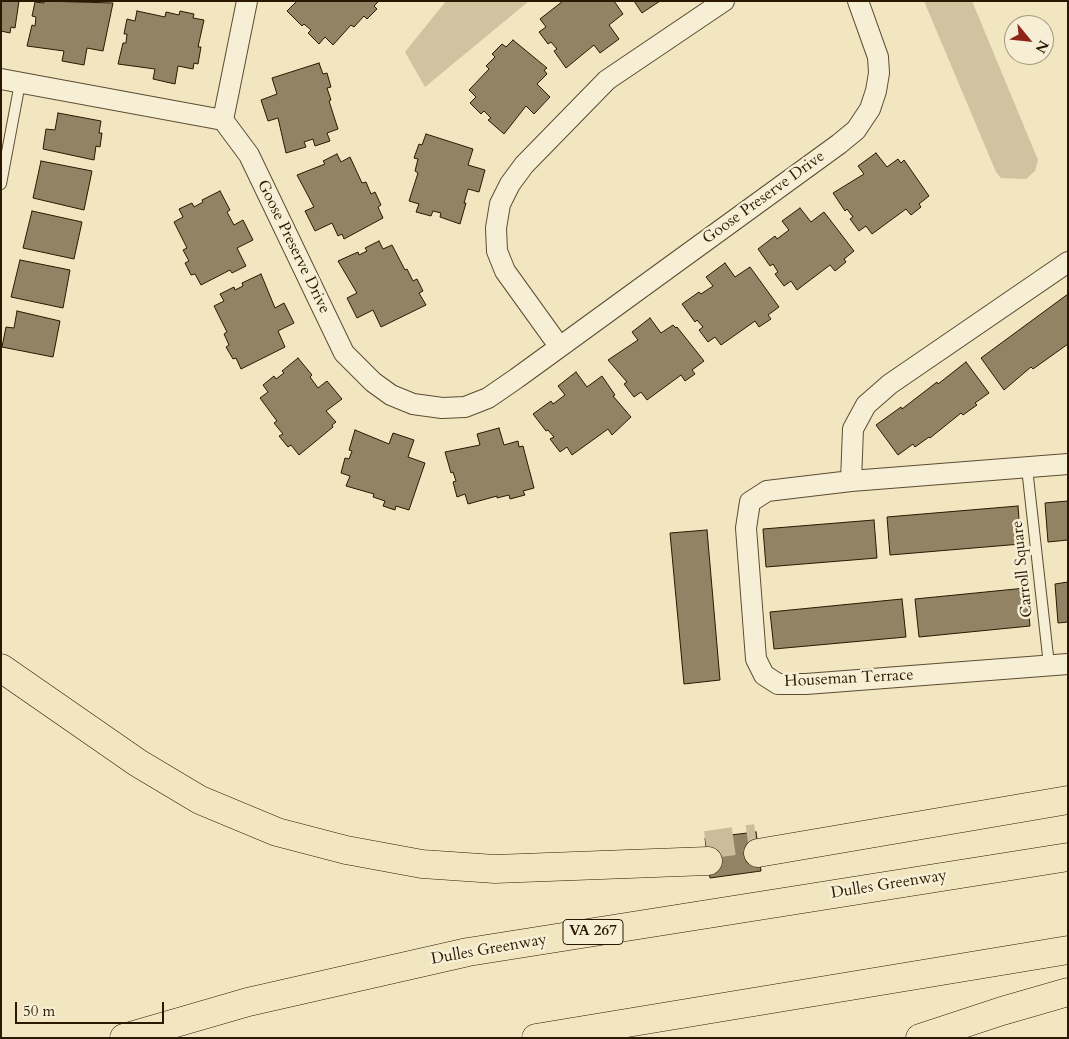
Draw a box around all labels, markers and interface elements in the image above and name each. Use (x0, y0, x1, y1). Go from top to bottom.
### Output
north arrow (1004, 15, 1054, 65)
text: N (1031, 37, 1053, 57)
street label: Goose Preserve Drive (699, 147, 829, 249)
street label: Goose Preserve Drive (252, 177, 334, 317)
street label: Carroll Square (1008, 520, 1038, 618)
street label: Houseman Terrace (784, 666, 914, 692)
street label: Dulles Greenway (830, 866, 948, 904)
road number: VA 267 (563, 920, 623, 944)
street label: Dulles Greenway (430, 930, 548, 970)
scale bar (18, 992, 166, 1024)
text: 50 m (23, 1001, 55, 1021)

